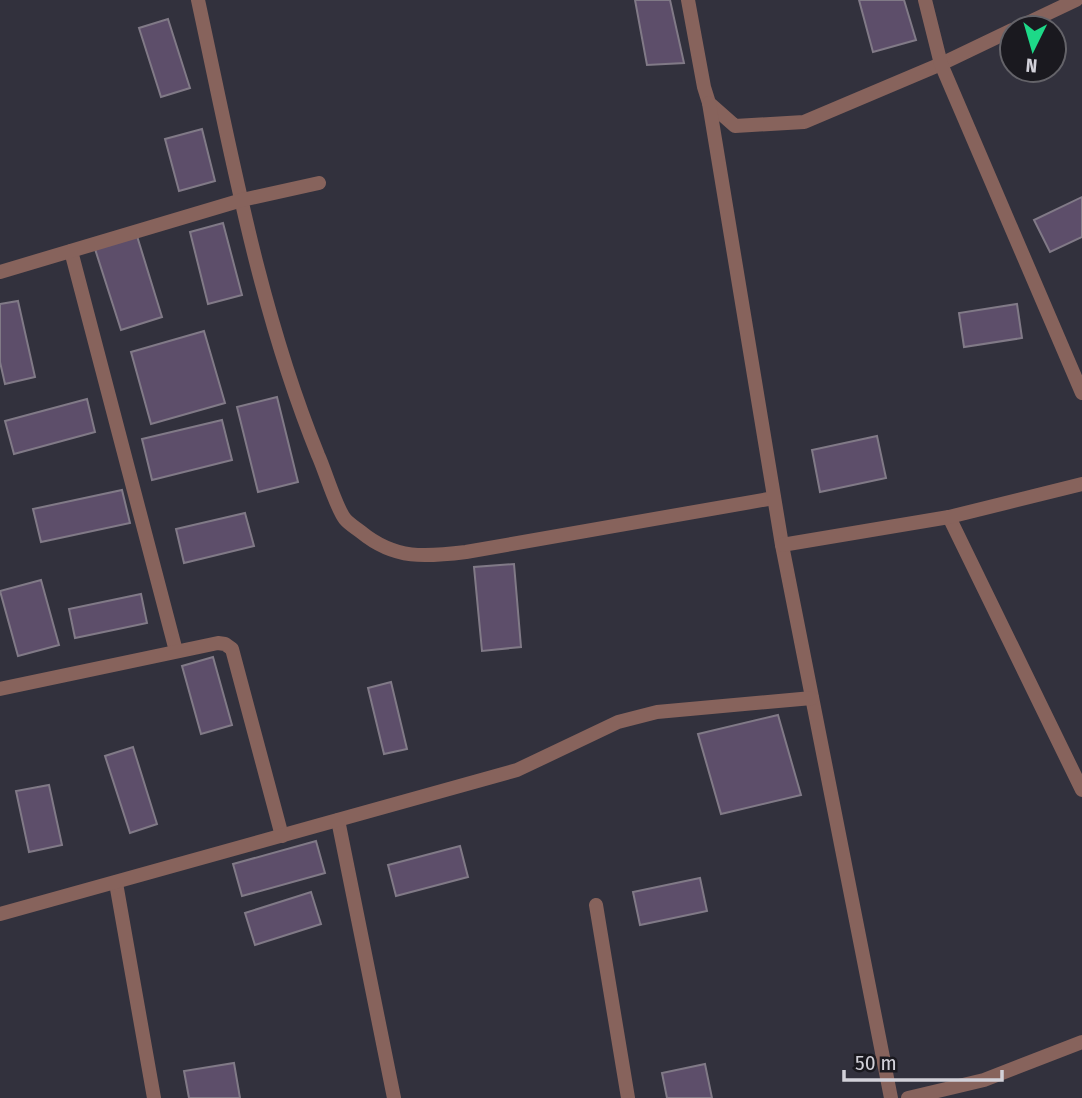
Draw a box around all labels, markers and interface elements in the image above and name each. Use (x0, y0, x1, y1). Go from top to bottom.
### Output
north arrow (998, 14, 1068, 84)
text: N (1025, 53, 1038, 77)
scale bar (844, 1038, 1002, 1082)
text: 50 m (855, 1050, 897, 1076)

